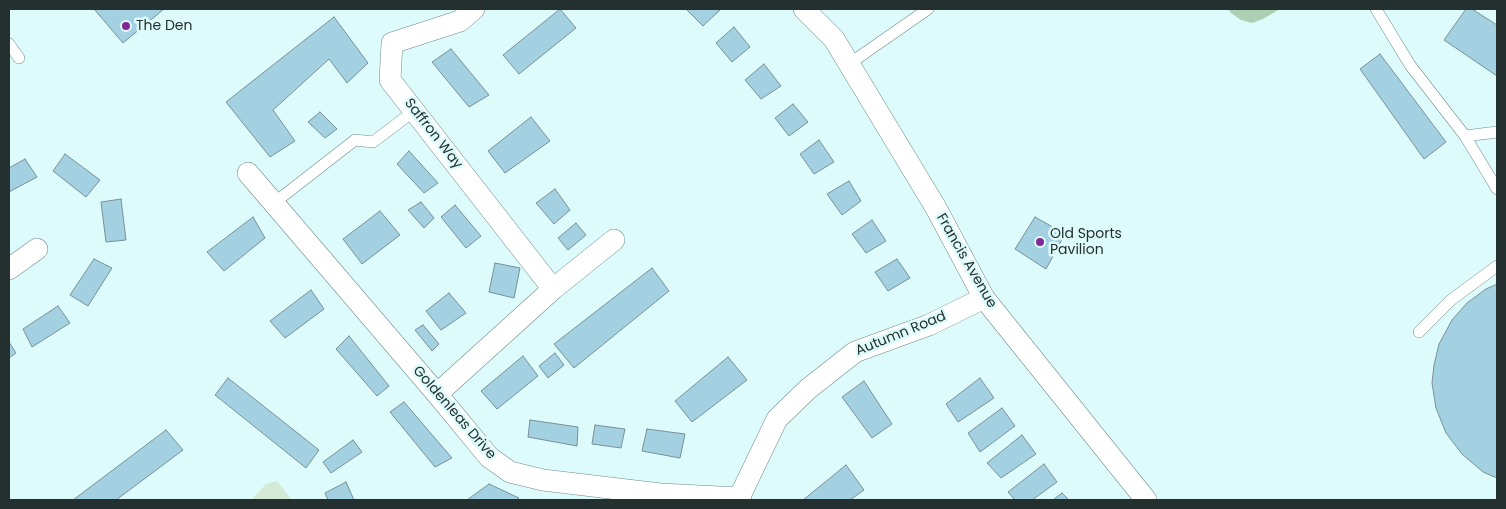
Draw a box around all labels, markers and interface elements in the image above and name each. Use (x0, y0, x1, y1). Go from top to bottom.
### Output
place label: The Den (136, 18, 192, 34)
marker: The Den (120, 20, 132, 32)
street label: Saffron Way (400, 95, 466, 173)
street label: Francis Avenue (932, 211, 1000, 311)
place label: Old Sports Pavilion (1050, 226, 1122, 258)
marker: Old Sports Pavilion (1034, 236, 1046, 248)
street label: Autumn Road (853, 308, 949, 360)
street label: Goldenleas Drive (409, 363, 499, 463)

